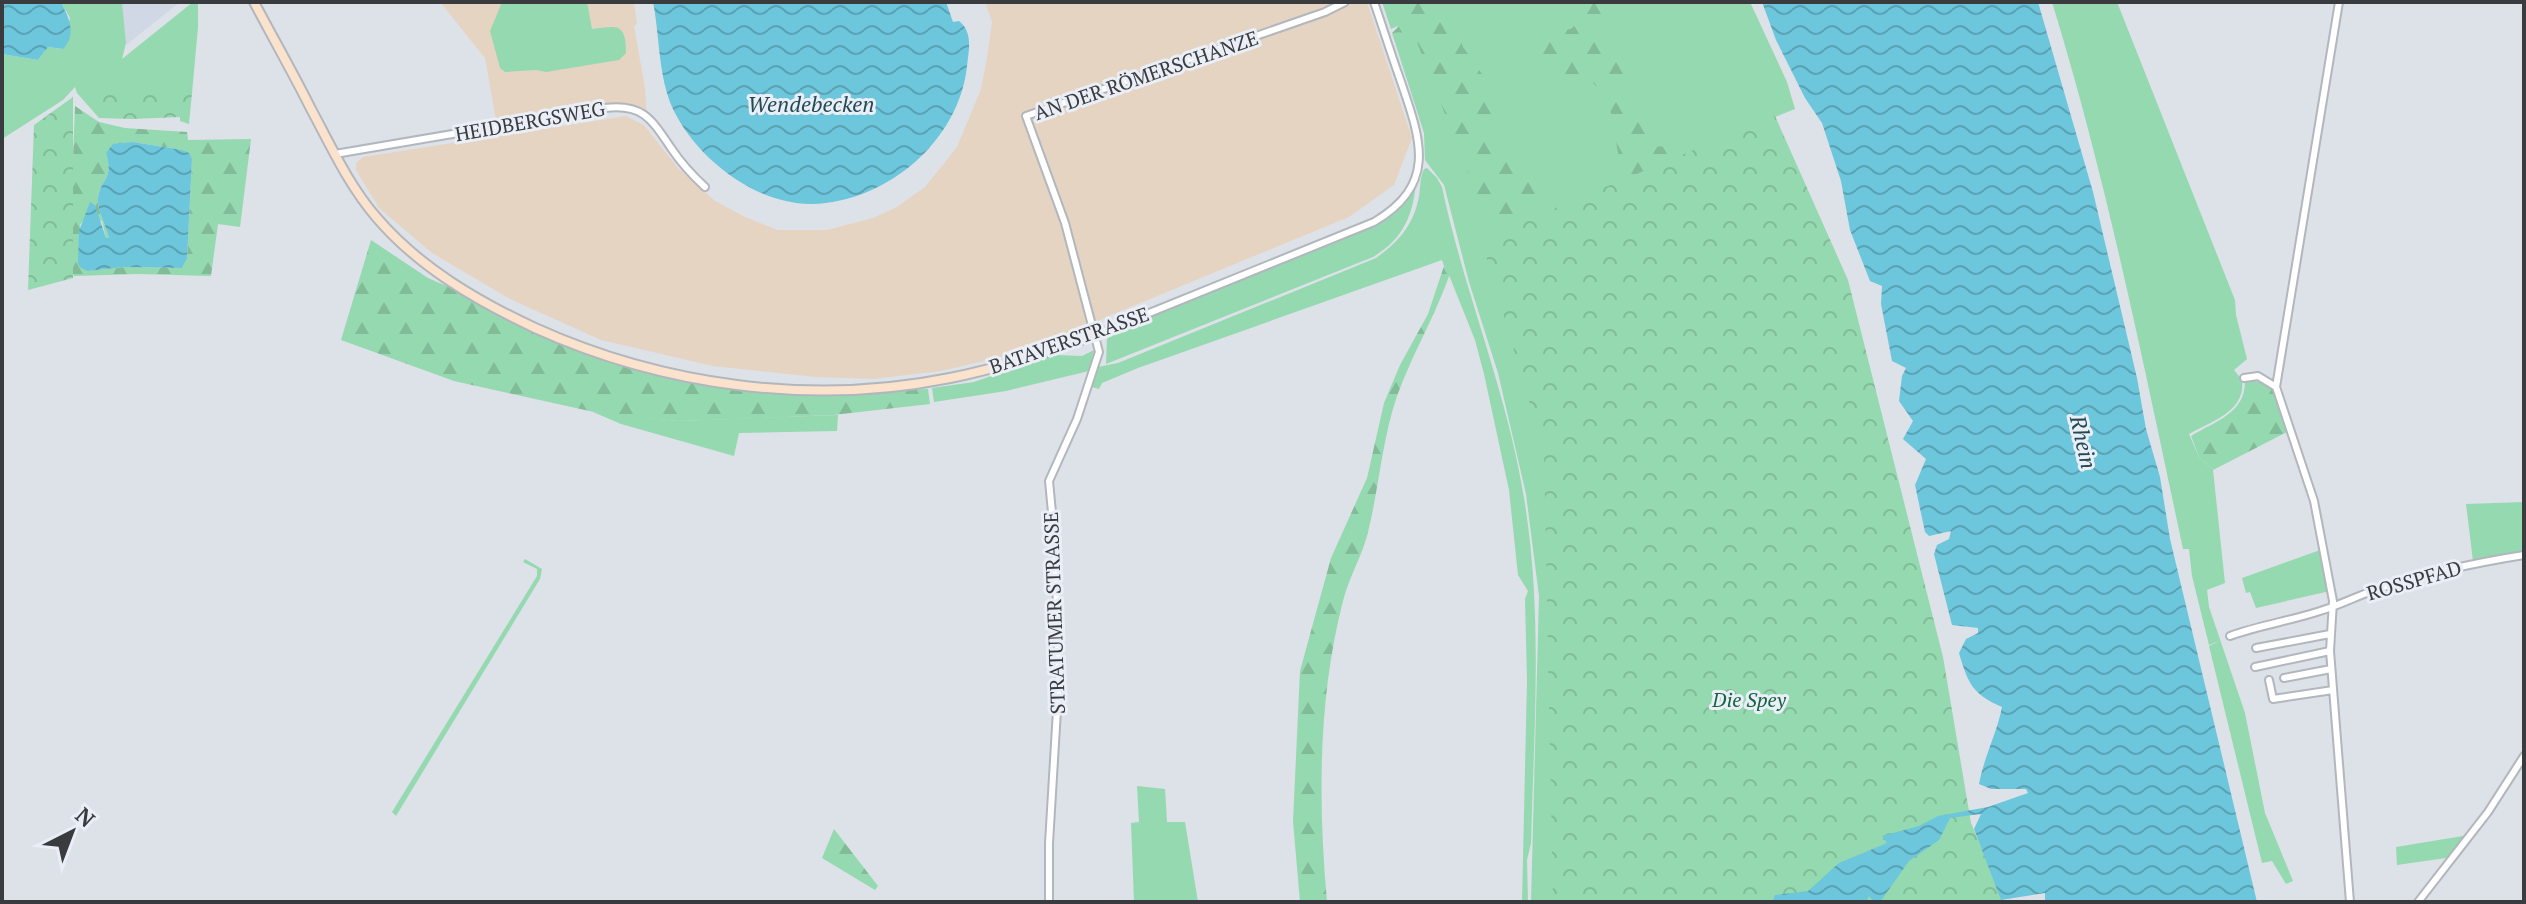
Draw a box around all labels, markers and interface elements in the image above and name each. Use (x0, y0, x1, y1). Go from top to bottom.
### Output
street label: AN DER RÖMERSCHANZE (1030, 24, 1262, 126)
water label: Wendebecken (748, 89, 874, 118)
street label: HEIDBERGSWEG (453, 94, 607, 147)
street label: BATAVERSTRASSE (985, 300, 1153, 380)
water label: Rhein (2064, 411, 2104, 472)
street label: STRATUMER STRASSE (1037, 511, 1071, 715)
street label: ROSSPFAD (2363, 554, 2465, 606)
park label: Die Spey (1711, 686, 1787, 713)
north arrow (32, 792, 112, 872)
text: N (70, 800, 102, 833)

